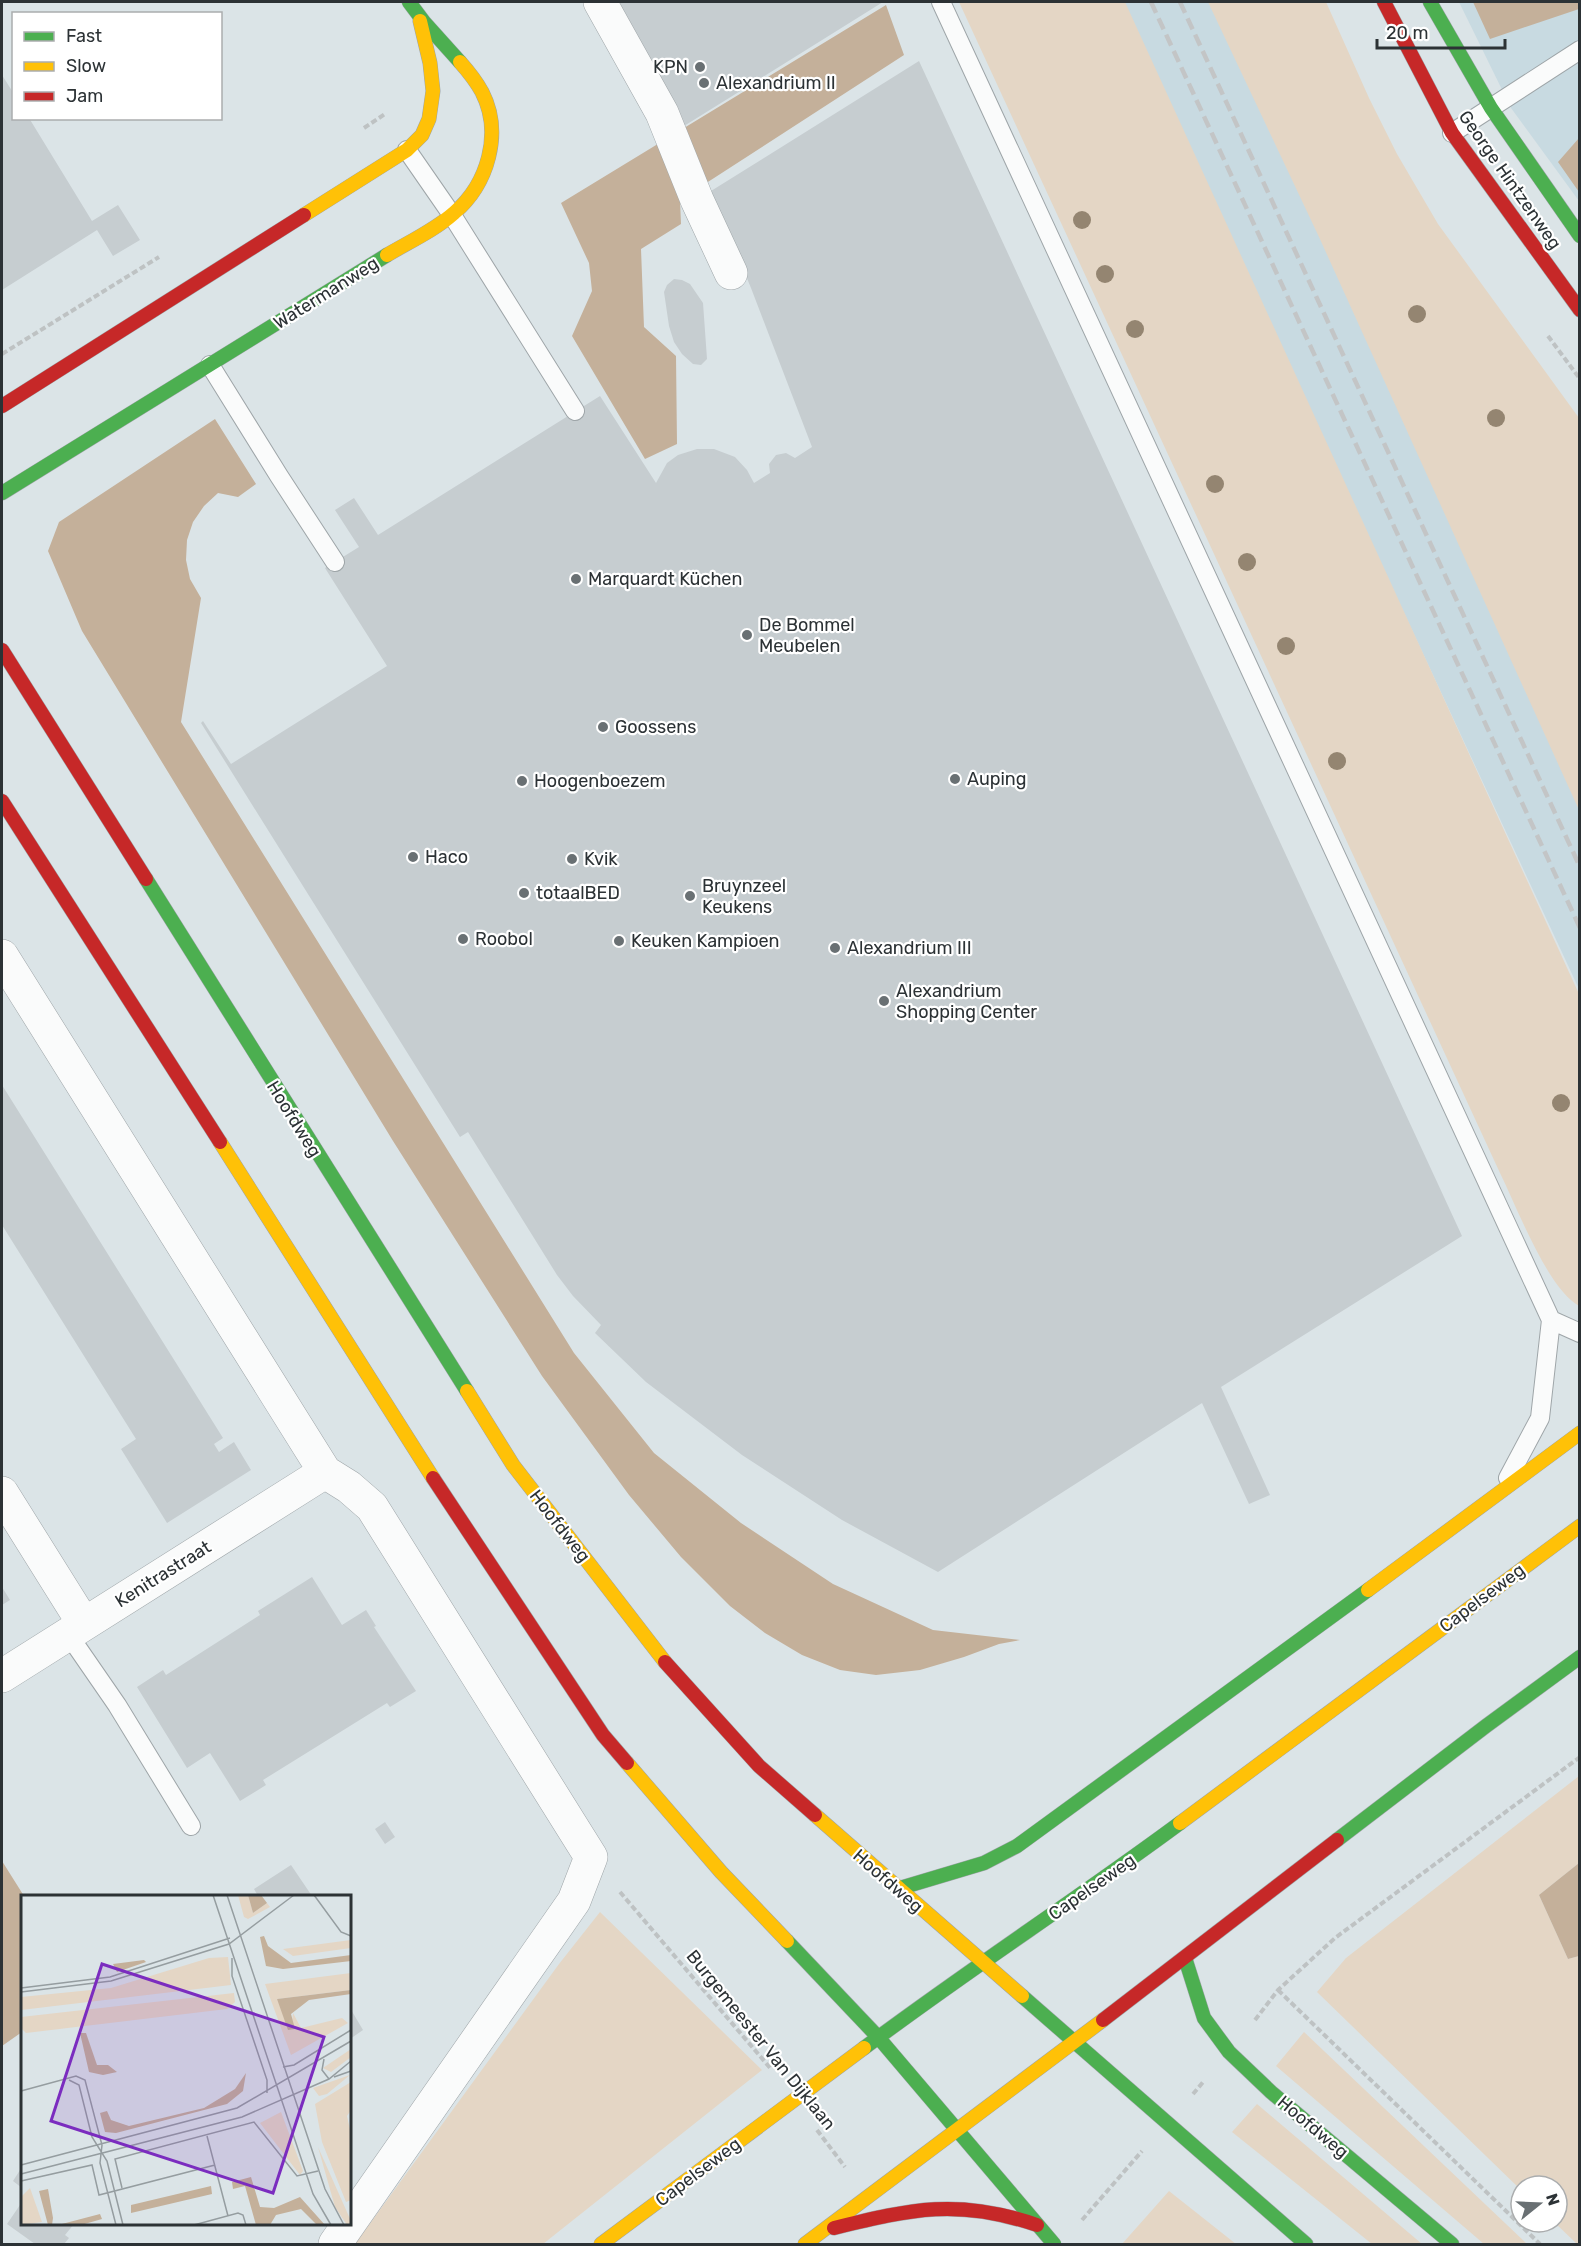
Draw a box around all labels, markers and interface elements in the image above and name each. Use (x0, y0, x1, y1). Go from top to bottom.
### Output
legend (12, 12, 222, 120)
scale bar (1377, 12, 1504, 50)
text: 20 m (1386, 22, 1428, 44)
text: Fast (66, 25, 102, 47)
text: Slow (66, 55, 106, 77)
place label: KPN (653, 56, 688, 78)
marker: KPN (693, 60, 707, 74)
place label: Alexandrium II (716, 72, 836, 94)
marker: Alexandrium II (697, 76, 711, 90)
text: Jam (66, 85, 103, 107)
street label: George Hintzenweg (1454, 106, 1566, 254)
street label: Watermanweg (269, 252, 383, 334)
place label: Marquardt Küchen (588, 568, 742, 590)
marker: Marquardt Küchen (569, 572, 583, 586)
place label: De Bommel Meubelen (759, 614, 855, 657)
marker: De Bommel Meubelen (740, 628, 754, 642)
place label: Goossens (615, 716, 696, 738)
marker: Goossens (596, 720, 610, 734)
place label: Auping (967, 768, 1027, 790)
place label: Hoogenboezem (534, 770, 666, 792)
marker: Auping (948, 772, 962, 786)
marker: Hoogenboezem (515, 774, 529, 788)
place label: Haco (425, 846, 468, 868)
place label: Kvik (584, 848, 618, 870)
marker: Haco (406, 850, 420, 864)
marker: Kvik (565, 852, 579, 866)
place label: Bruynzeel Keukens (702, 875, 786, 918)
place label: totaalBED (536, 882, 620, 904)
marker: totaalBED (517, 886, 531, 900)
marker: Bruynzeel Keukens (683, 889, 697, 903)
place label: Roobol (475, 928, 533, 950)
place label: Keuken Kampioen (631, 930, 779, 952)
marker: Roobol (456, 932, 470, 946)
marker: Keuken Kampioen (612, 934, 626, 948)
place label: Alexandrium III (847, 937, 972, 959)
marker: Alexandrium III (828, 941, 842, 955)
place label: Alexandrium Shopping Center (896, 980, 1037, 1023)
marker: Alexandrium Shopping Center (877, 994, 891, 1008)
street label: Hoofdweg (262, 1077, 326, 1161)
street label: Hoofdweg (525, 1485, 595, 1567)
street label: Kenitrastraat (111, 1536, 215, 1612)
street label: Capelseweg (1435, 1559, 1529, 1637)
street label: Hoofdweg (848, 1845, 928, 1917)
street label: Capelseweg (1044, 1849, 1140, 1925)
inset map (21, 1895, 351, 2225)
street label: Burgemeester Van Dijklaan (682, 1946, 840, 2134)
street label: Hoofdweg (1273, 2091, 1353, 2163)
street label: Capelseweg (651, 2133, 745, 2211)
north arrow (1509, 2174, 1569, 2234)
text: N (1542, 2191, 1564, 2208)

